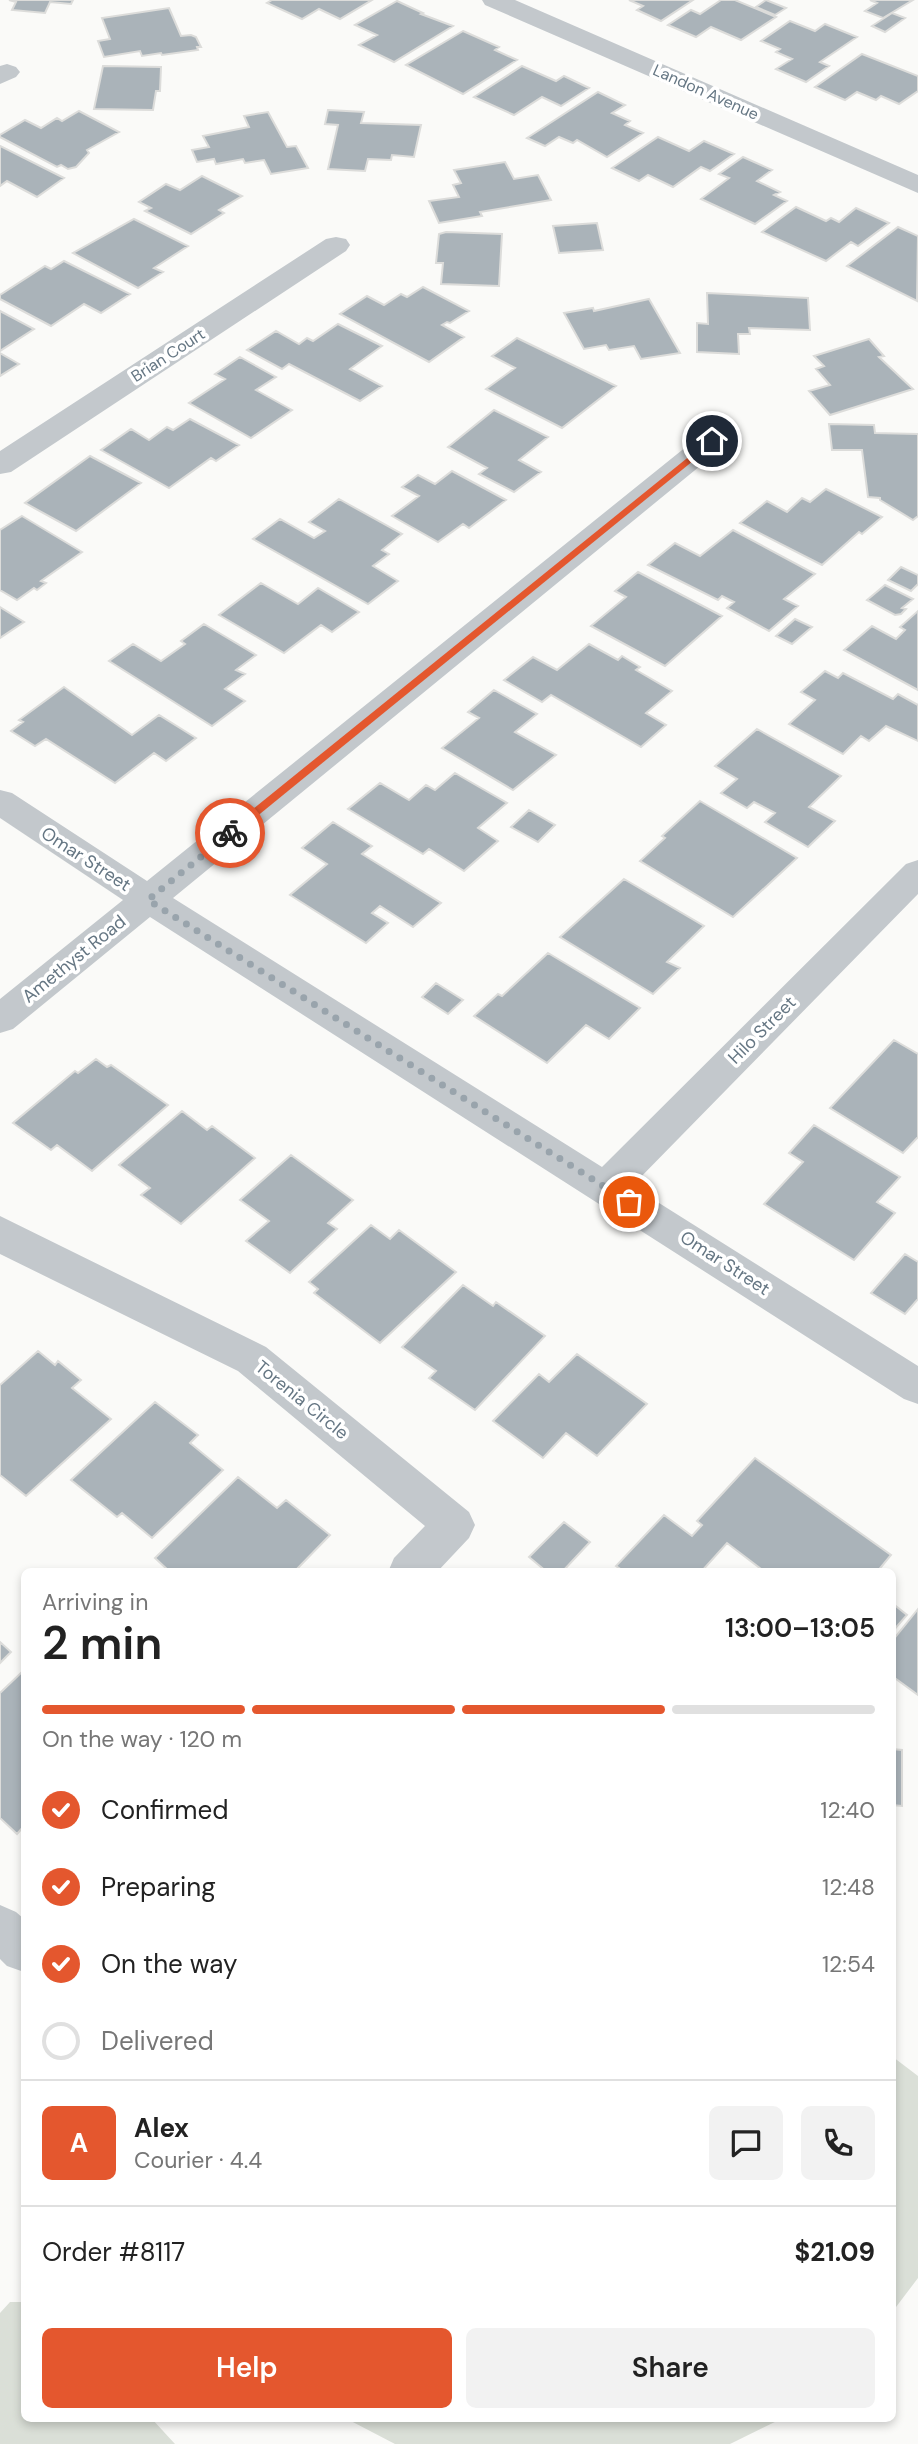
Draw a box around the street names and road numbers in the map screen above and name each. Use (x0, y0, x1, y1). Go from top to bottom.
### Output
street label: Landon Avenue (650, 59, 762, 125)
street label: Brian Court (127, 323, 209, 387)
street label: Omar Street (37, 821, 135, 897)
street label: Amethyst Road (17, 910, 131, 1008)
street label: Hilo Street (723, 991, 801, 1069)
street label: Omar Street (676, 1225, 774, 1301)
street label: Torenia Circle (251, 1355, 353, 1445)

